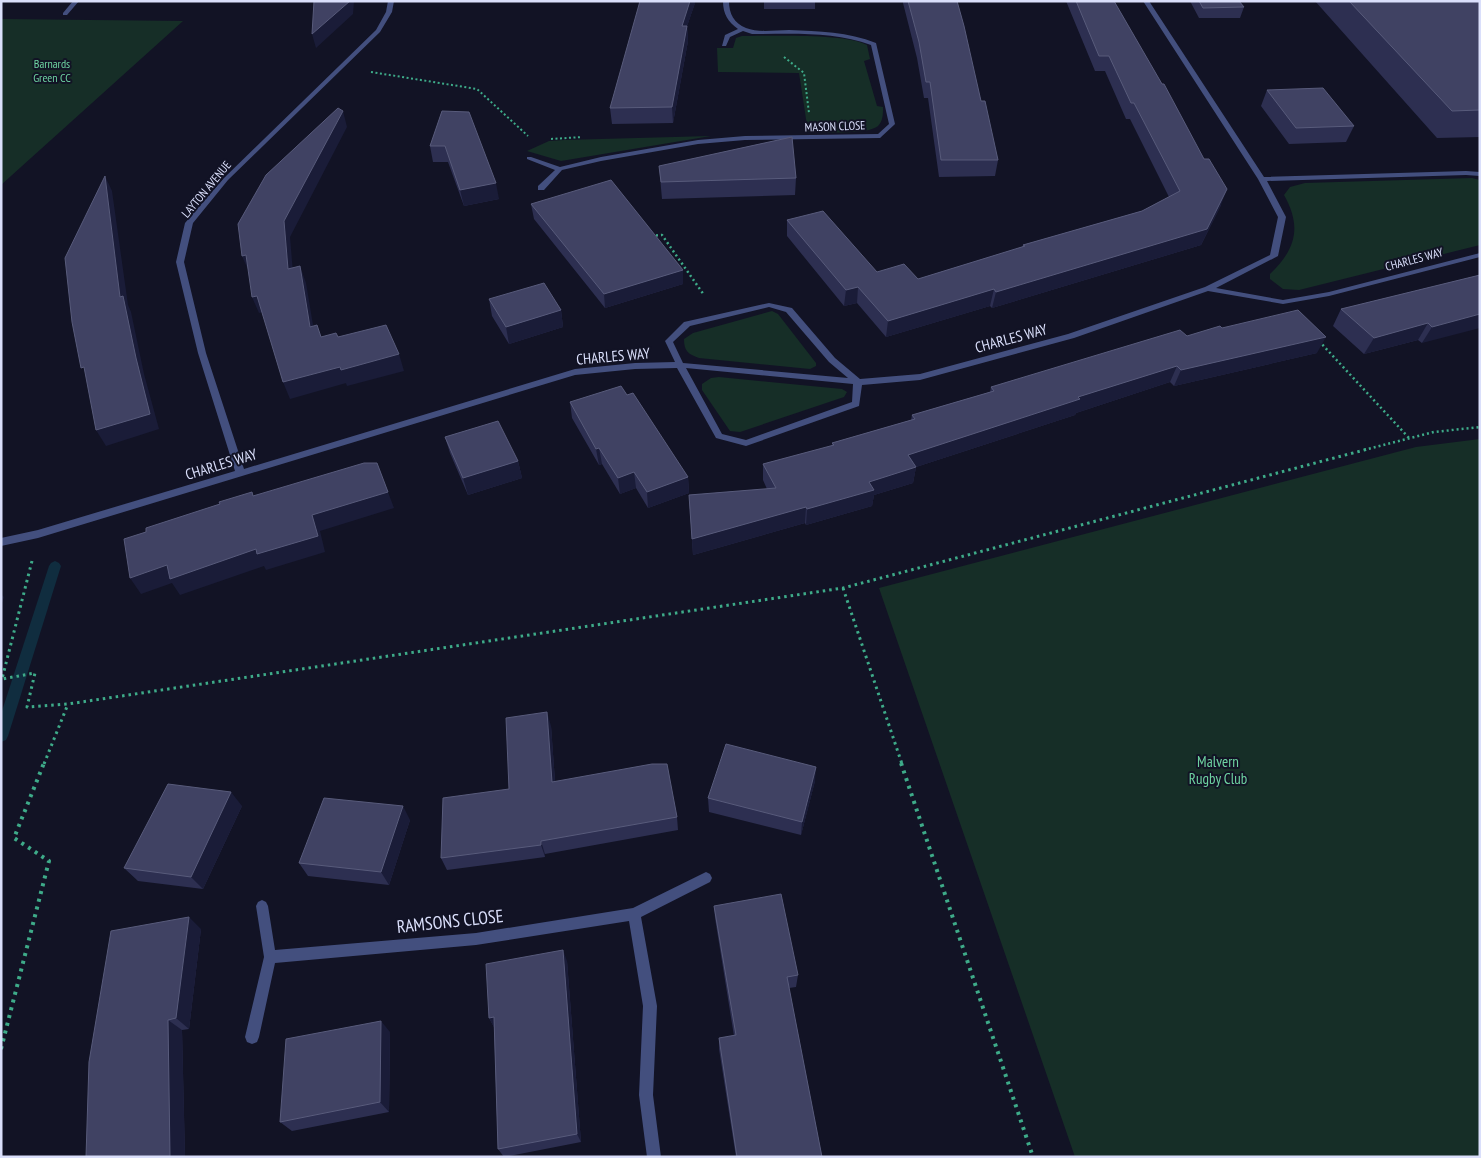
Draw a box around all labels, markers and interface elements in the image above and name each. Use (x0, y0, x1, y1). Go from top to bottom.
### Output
park label: Barnards Green CC (33, 56, 71, 85)
street label: MASON CLOSE (804, 117, 866, 135)
street label: LAYTON AVENUE (178, 158, 234, 220)
street label: CHARLES WAY (1383, 244, 1445, 274)
street label: CHARLES WAY (973, 319, 1049, 357)
street label: CHARLES WAY (575, 343, 651, 369)
street label: CHARLES WAY (183, 444, 259, 484)
park label: Malvern Rugby Club (1189, 752, 1247, 788)
street label: RAMSONS CLOSE (396, 904, 504, 938)

